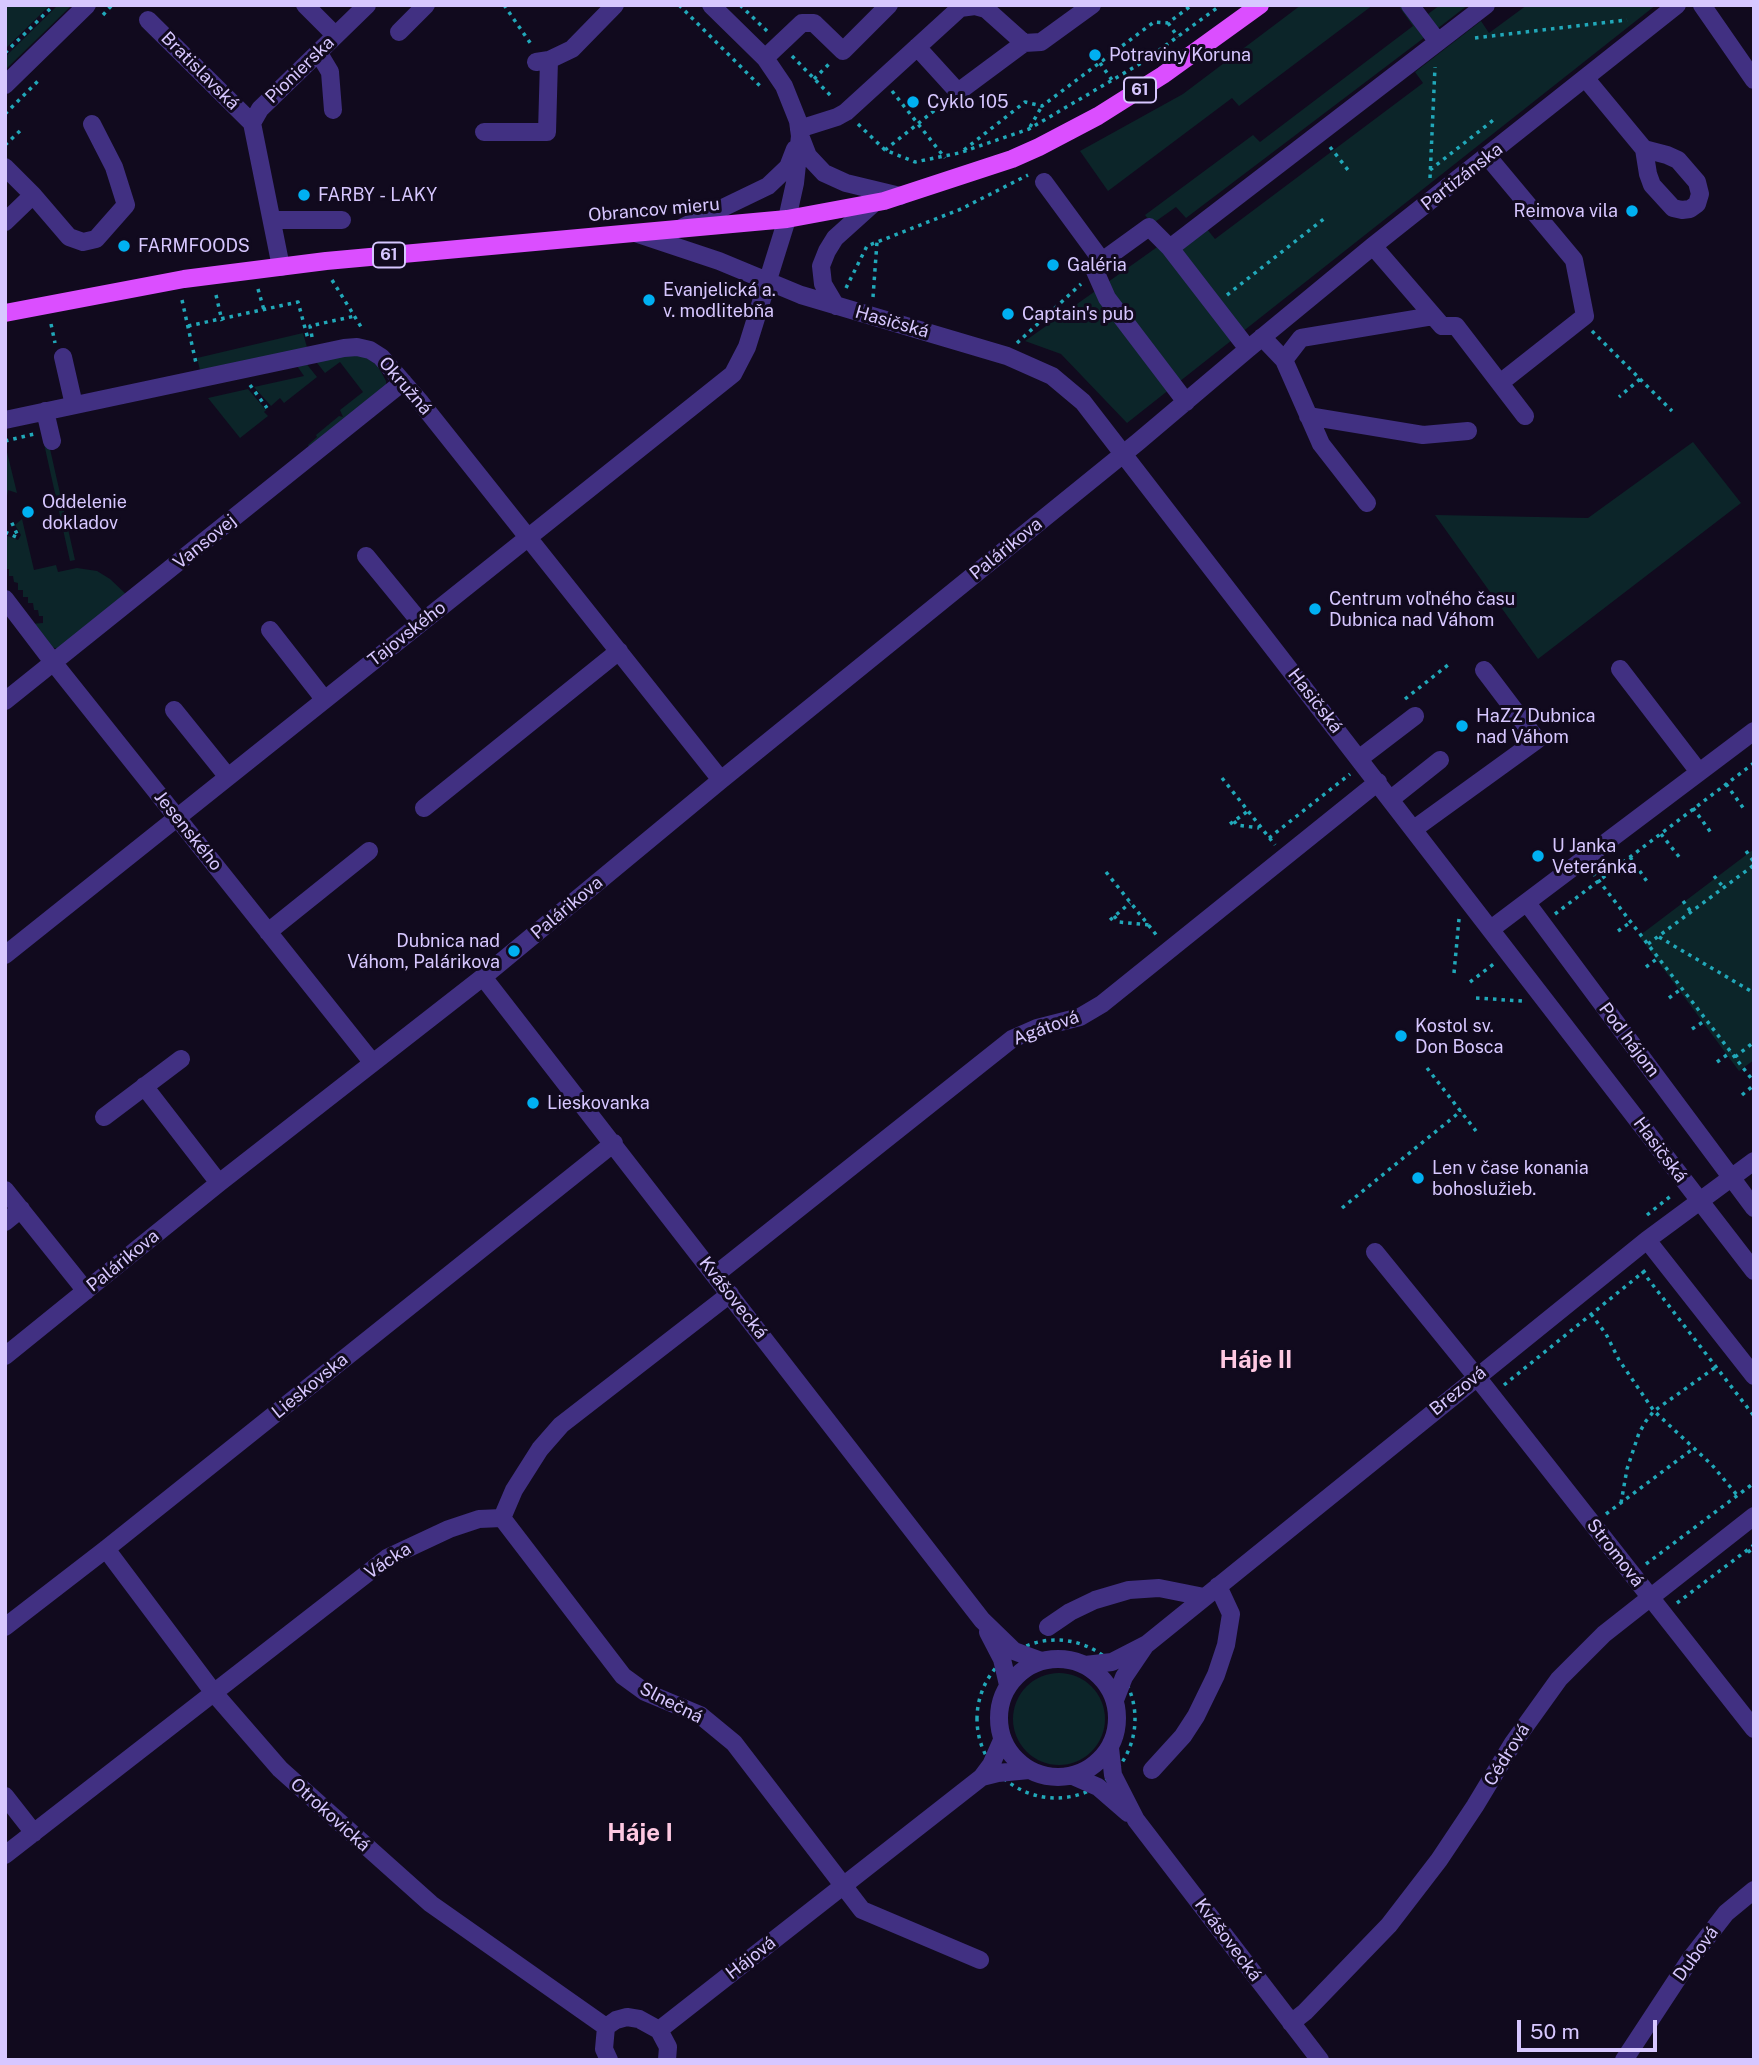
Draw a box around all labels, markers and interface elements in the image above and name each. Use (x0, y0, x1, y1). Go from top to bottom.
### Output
street label: Bratislavská (156, 27, 244, 115)
street label: Pionierska (261, 32, 339, 108)
place label: Potraviny Koruna (1109, 44, 1251, 66)
marker: Potraviny Koruna (1087, 47, 1103, 63)
road number: 61 (1124, 78, 1156, 102)
place label: Cyklo 105 (927, 91, 1009, 113)
marker: Cyklo 105 (905, 94, 921, 110)
street label: Partizánska (1417, 139, 1507, 215)
place label: FARBY - LAKY (318, 184, 437, 206)
marker: FARBY - LAKY (296, 187, 312, 203)
street label: Obrancov mieru (587, 193, 721, 227)
place label: Reimova vila (1514, 200, 1618, 222)
marker: Reimova vila (1624, 203, 1640, 219)
place label: FARMFOODS (138, 235, 250, 257)
marker: FARMFOODS (116, 238, 132, 254)
road number: 61 (373, 243, 405, 268)
place label: Galéria (1067, 254, 1127, 276)
marker: Galéria (1045, 257, 1061, 273)
place label: Evanjelická a. v. modlitebňa (663, 279, 776, 322)
marker: Evanjelická a. v. modlitebňa (641, 292, 657, 308)
street label: Hasičská (853, 301, 931, 343)
place label: Captain's pub (1022, 303, 1134, 325)
marker: Captain's pub (1000, 306, 1016, 322)
street label: Okružná (374, 353, 436, 419)
place label: Oddelenie dokladov (42, 491, 127, 534)
marker: Oddelenie dokladov (20, 504, 36, 520)
street label: Vansovej (169, 510, 241, 574)
street label: Palárikova (966, 513, 1046, 585)
place label: Centrum voľného času Dubnica nad Váhom (1329, 588, 1515, 630)
street label: Tajovského (364, 597, 450, 671)
marker: Centrum voľného času Dubnica nad Váhom (1307, 601, 1323, 617)
street label: Hasičská (1283, 664, 1347, 738)
place label: HaZZ Dubnica nad Váhom (1476, 705, 1596, 748)
marker: HaZZ Dubnica nad Váhom (1454, 718, 1470, 734)
street label: Jesenského (149, 787, 227, 875)
place label: U Janka Veteránka (1552, 835, 1637, 878)
marker: U Janka Veteránka (1530, 848, 1546, 864)
street label: Palárikova (527, 872, 607, 944)
place label: Dubnica nad Váhom, Palárikova (347, 930, 500, 972)
marker: Dubnica nad Váhom, Palárikova (506, 943, 522, 959)
street label: Pod hájom (1594, 999, 1664, 1081)
street label: Agátová (1010, 1006, 1082, 1050)
place label: Kostol sv. Don Bosca (1415, 1015, 1503, 1058)
marker: Kostol sv. Don Bosca (1393, 1028, 1409, 1044)
place label: Lieskovanka (547, 1092, 650, 1114)
marker: Lieskovanka (525, 1095, 541, 1111)
street label: Hasičská (1629, 1113, 1691, 1187)
place label: Len v čase konania bohoslužieb. (1432, 1157, 1589, 1200)
marker: Len v čase konania bohoslužieb. (1410, 1170, 1426, 1186)
street label: Palárikova (83, 1225, 163, 1297)
street label: Kvášovecká (694, 1253, 772, 1343)
district label: Háje II (1220, 1347, 1292, 1375)
street label: Lieskovska (268, 1349, 352, 1423)
street label: Brezová (1425, 1362, 1491, 1420)
street label: Stromová (1582, 1515, 1648, 1591)
street label: Vácka (361, 1538, 415, 1584)
street label: Slnečná (636, 1678, 706, 1728)
street label: Cédrová (1480, 1720, 1534, 1790)
street label: Otrokovická (286, 1774, 374, 1856)
district label: Háje I (607, 1820, 673, 1848)
street label: Kvášovecká (1190, 1894, 1266, 1986)
street label: Dubová (1669, 1922, 1723, 1986)
street label: Hájová (722, 1932, 780, 1984)
scale bar (1521, 2006, 1661, 2050)
text: 50 m (1530, 2019, 1580, 2044)

